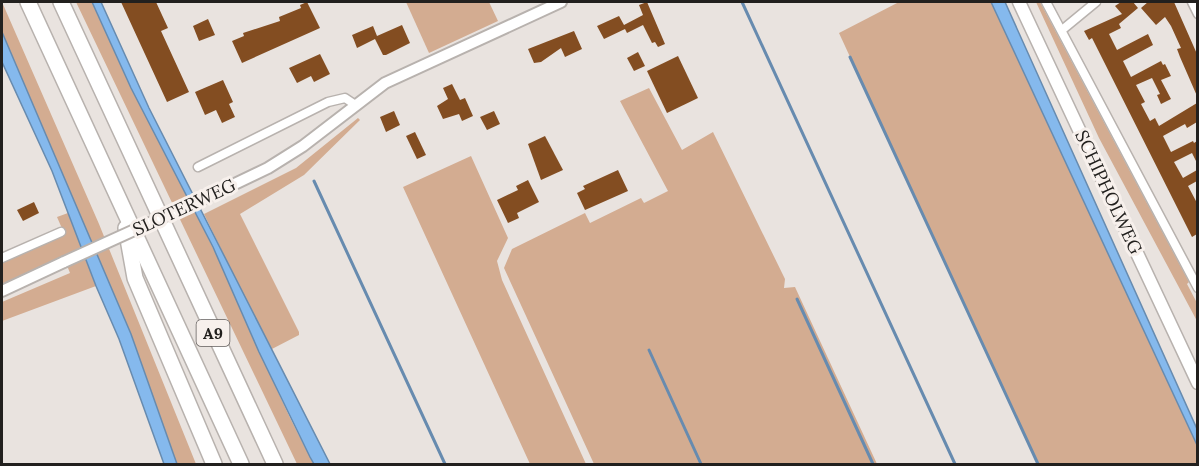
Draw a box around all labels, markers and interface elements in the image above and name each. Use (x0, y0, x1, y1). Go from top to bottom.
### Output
street label: SCHIPHOLWEG (1070, 126, 1148, 258)
street label: SLOTERWEG (129, 173, 239, 241)
road number: A9 (196, 320, 230, 346)

